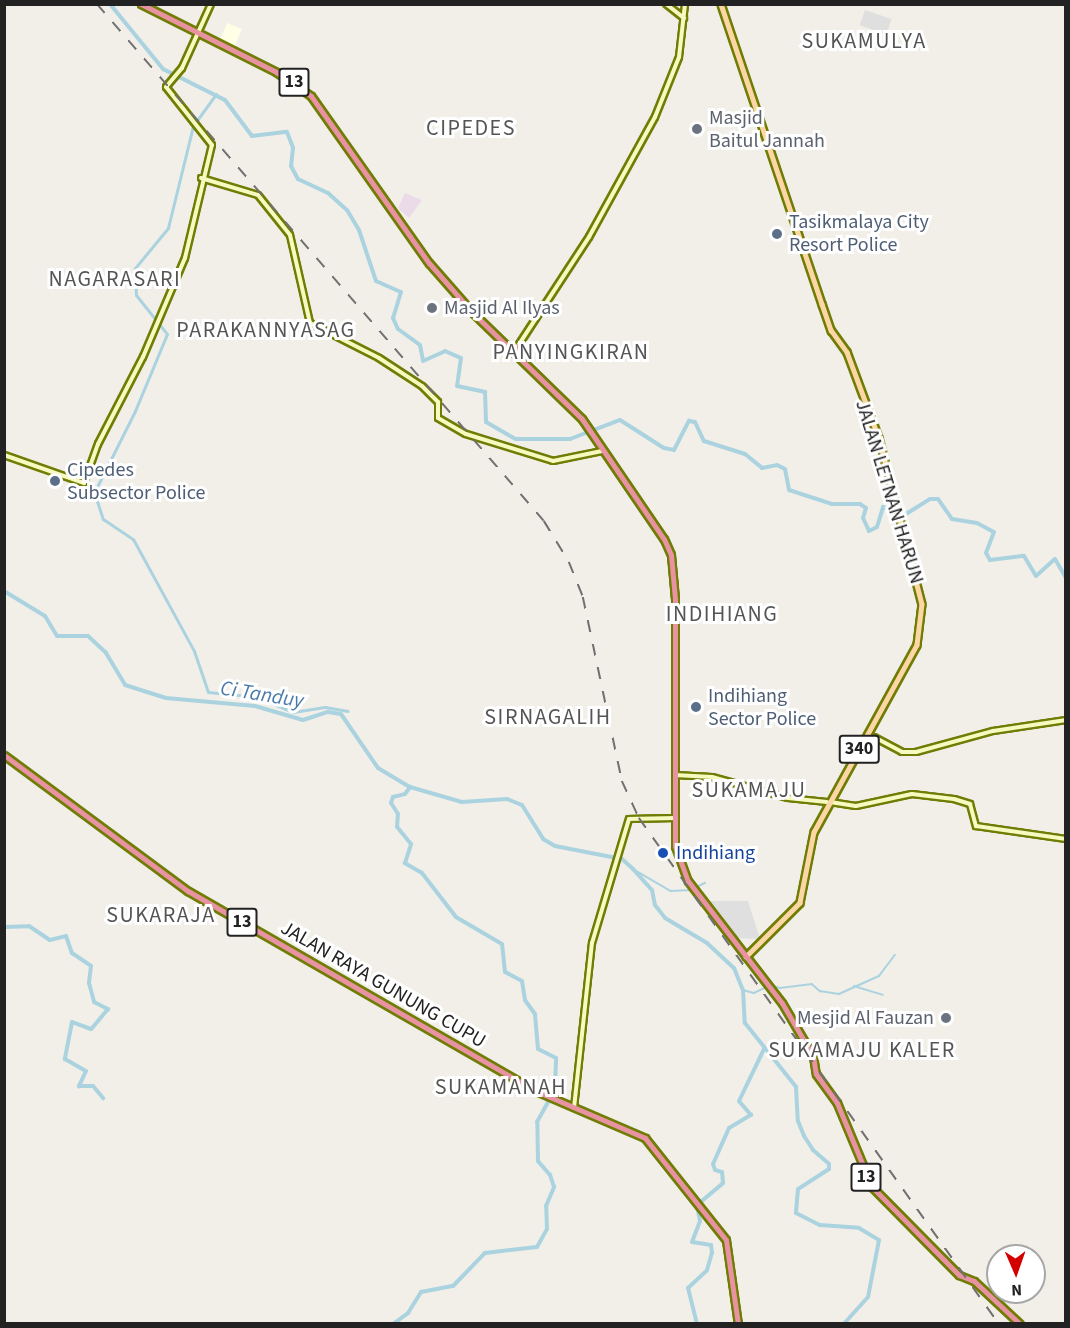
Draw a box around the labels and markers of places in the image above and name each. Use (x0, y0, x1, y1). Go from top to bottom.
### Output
place label: Masjid Baitul Jannah (709, 106, 825, 153)
marker: Masjid Baitul Jannah (690, 122, 704, 136)
place label: Tasikmalaya City Resort Police (789, 210, 929, 257)
marker: Tasikmalaya City Resort Police (770, 227, 784, 241)
place label: Masjid Al Ilyas (444, 296, 560, 320)
marker: Masjid Al Ilyas (425, 301, 439, 315)
place label: Cipedes Subsector Police (67, 458, 205, 505)
marker: Cipedes Subsector Police (48, 474, 62, 488)
place label: Indihiang Sector Police (708, 684, 816, 731)
marker: Indihiang Sector Police (689, 700, 703, 714)
place label: Indihiang (676, 841, 755, 865)
marker: Indihiang (654, 844, 672, 862)
place label: Mesjid Al Fauzan (797, 1006, 934, 1030)
marker: Mesjid Al Fauzan (939, 1011, 953, 1025)

